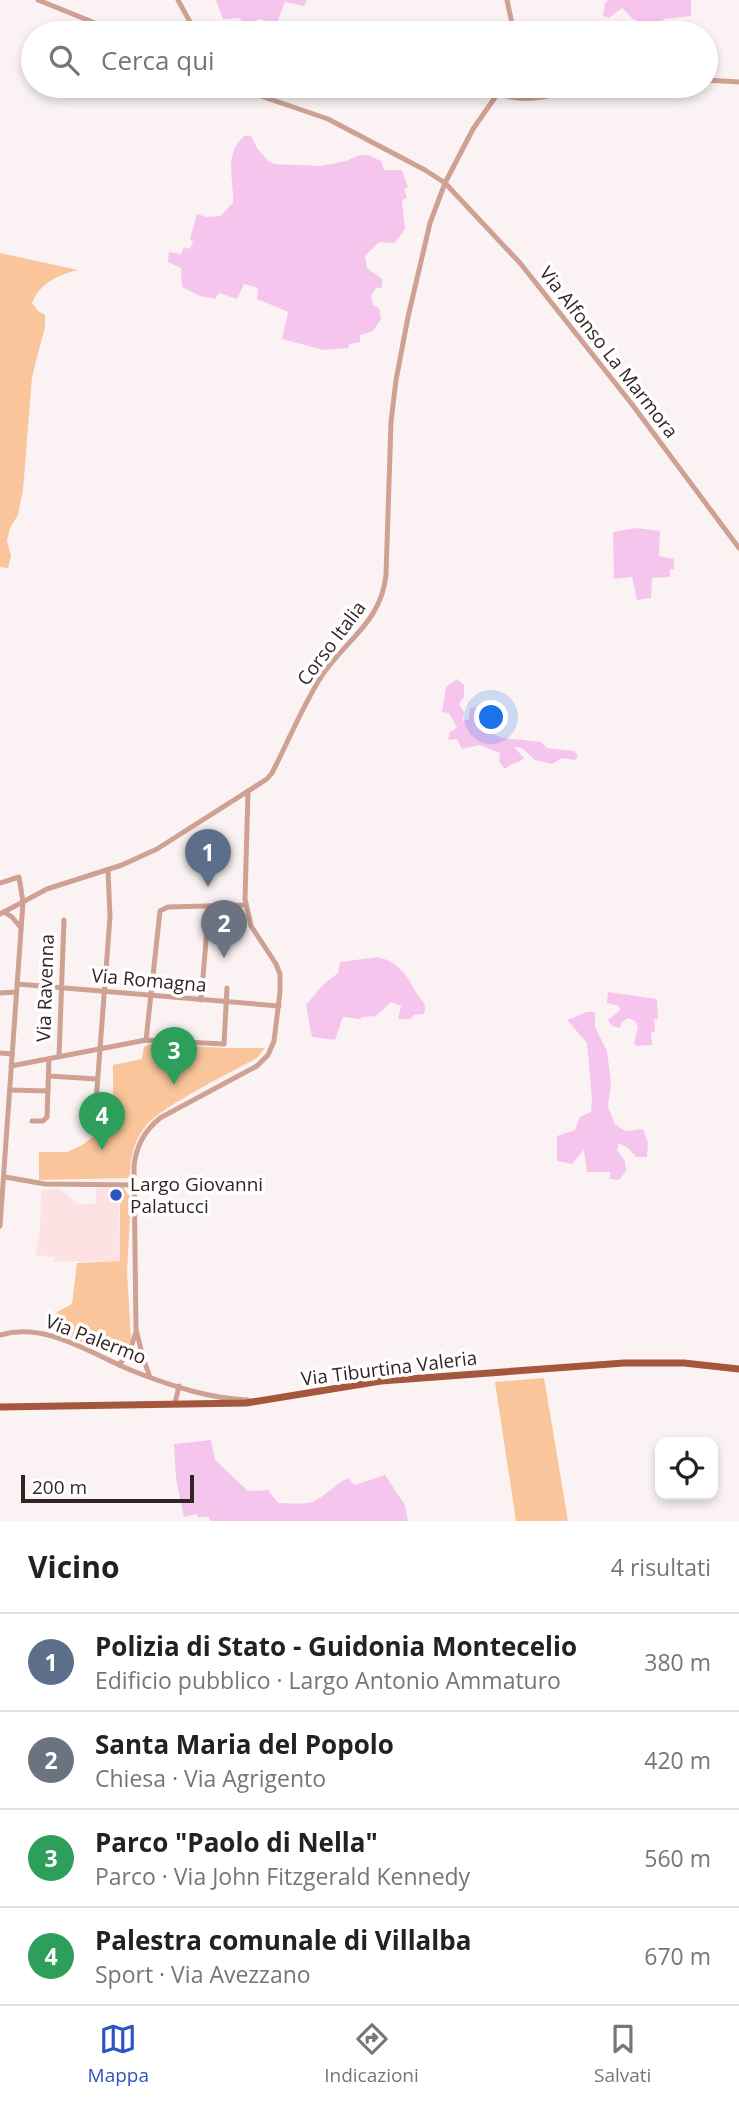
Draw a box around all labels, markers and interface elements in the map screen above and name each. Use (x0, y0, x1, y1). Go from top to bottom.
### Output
search box (21, 21, 718, 98)
icon: search (45, 41, 83, 79)
text: Cerca qui (101, 42, 215, 78)
street label: Via Alfonso La Marmora (534, 261, 684, 443)
street label: Corso Italia (291, 595, 371, 691)
your location (474, 700, 508, 734)
pin: 1 (185, 829, 231, 887)
pin: 2 (201, 900, 247, 958)
street label: Via Ravenna (30, 934, 60, 1042)
street label: Via Romagna (90, 962, 208, 998)
pin: 3 (151, 1027, 197, 1085)
pin: 4 (79, 1092, 125, 1150)
place label: Largo Giovanni Palatucci (130, 1171, 263, 1219)
marker: Largo Giovanni Palatucci (108, 1187, 124, 1203)
street label: Via Palermo (42, 1308, 150, 1370)
street label: Via Tiburtina Valeria (300, 1344, 478, 1392)
map controls (655, 1437, 718, 1500)
button: locate (655, 1437, 718, 1500)
scale bar (21, 1472, 194, 1504)
text: 200 m (32, 1474, 87, 1500)
text: Vicino (28, 1546, 120, 1587)
text: 4 risultati (611, 1551, 711, 1583)
text: Polizia di Stato - Guidonia Montecelio (95, 1628, 577, 1664)
text: 1 (44, 1646, 58, 1678)
text: 380 m (644, 1646, 711, 1678)
text: Edificio pubblico · Largo Antonio Ammaturo (95, 1664, 561, 1696)
text: Santa Maria del Popolo (95, 1726, 394, 1762)
text: 2 (44, 1744, 58, 1776)
text: 420 m (644, 1744, 711, 1776)
text: Chiesa · Via Agrigento (95, 1762, 326, 1794)
text: Parco "Paolo di Nella" (95, 1824, 378, 1860)
text: 3 (44, 1842, 58, 1874)
text: 560 m (644, 1842, 711, 1874)
text: Parco · Via John Fitzgerald Kennedy (95, 1860, 470, 1892)
text: Palestra comunale di Villalba (95, 1922, 471, 1958)
text: 4 (44, 1940, 58, 1972)
text: 670 m (644, 1940, 711, 1972)
text: Sport · Via Avezzano (95, 1958, 311, 1990)
tab: Mappa (88, 2020, 149, 2088)
tab: Indicazioni (324, 2020, 419, 2088)
tab: Salvati (594, 2020, 651, 2088)

